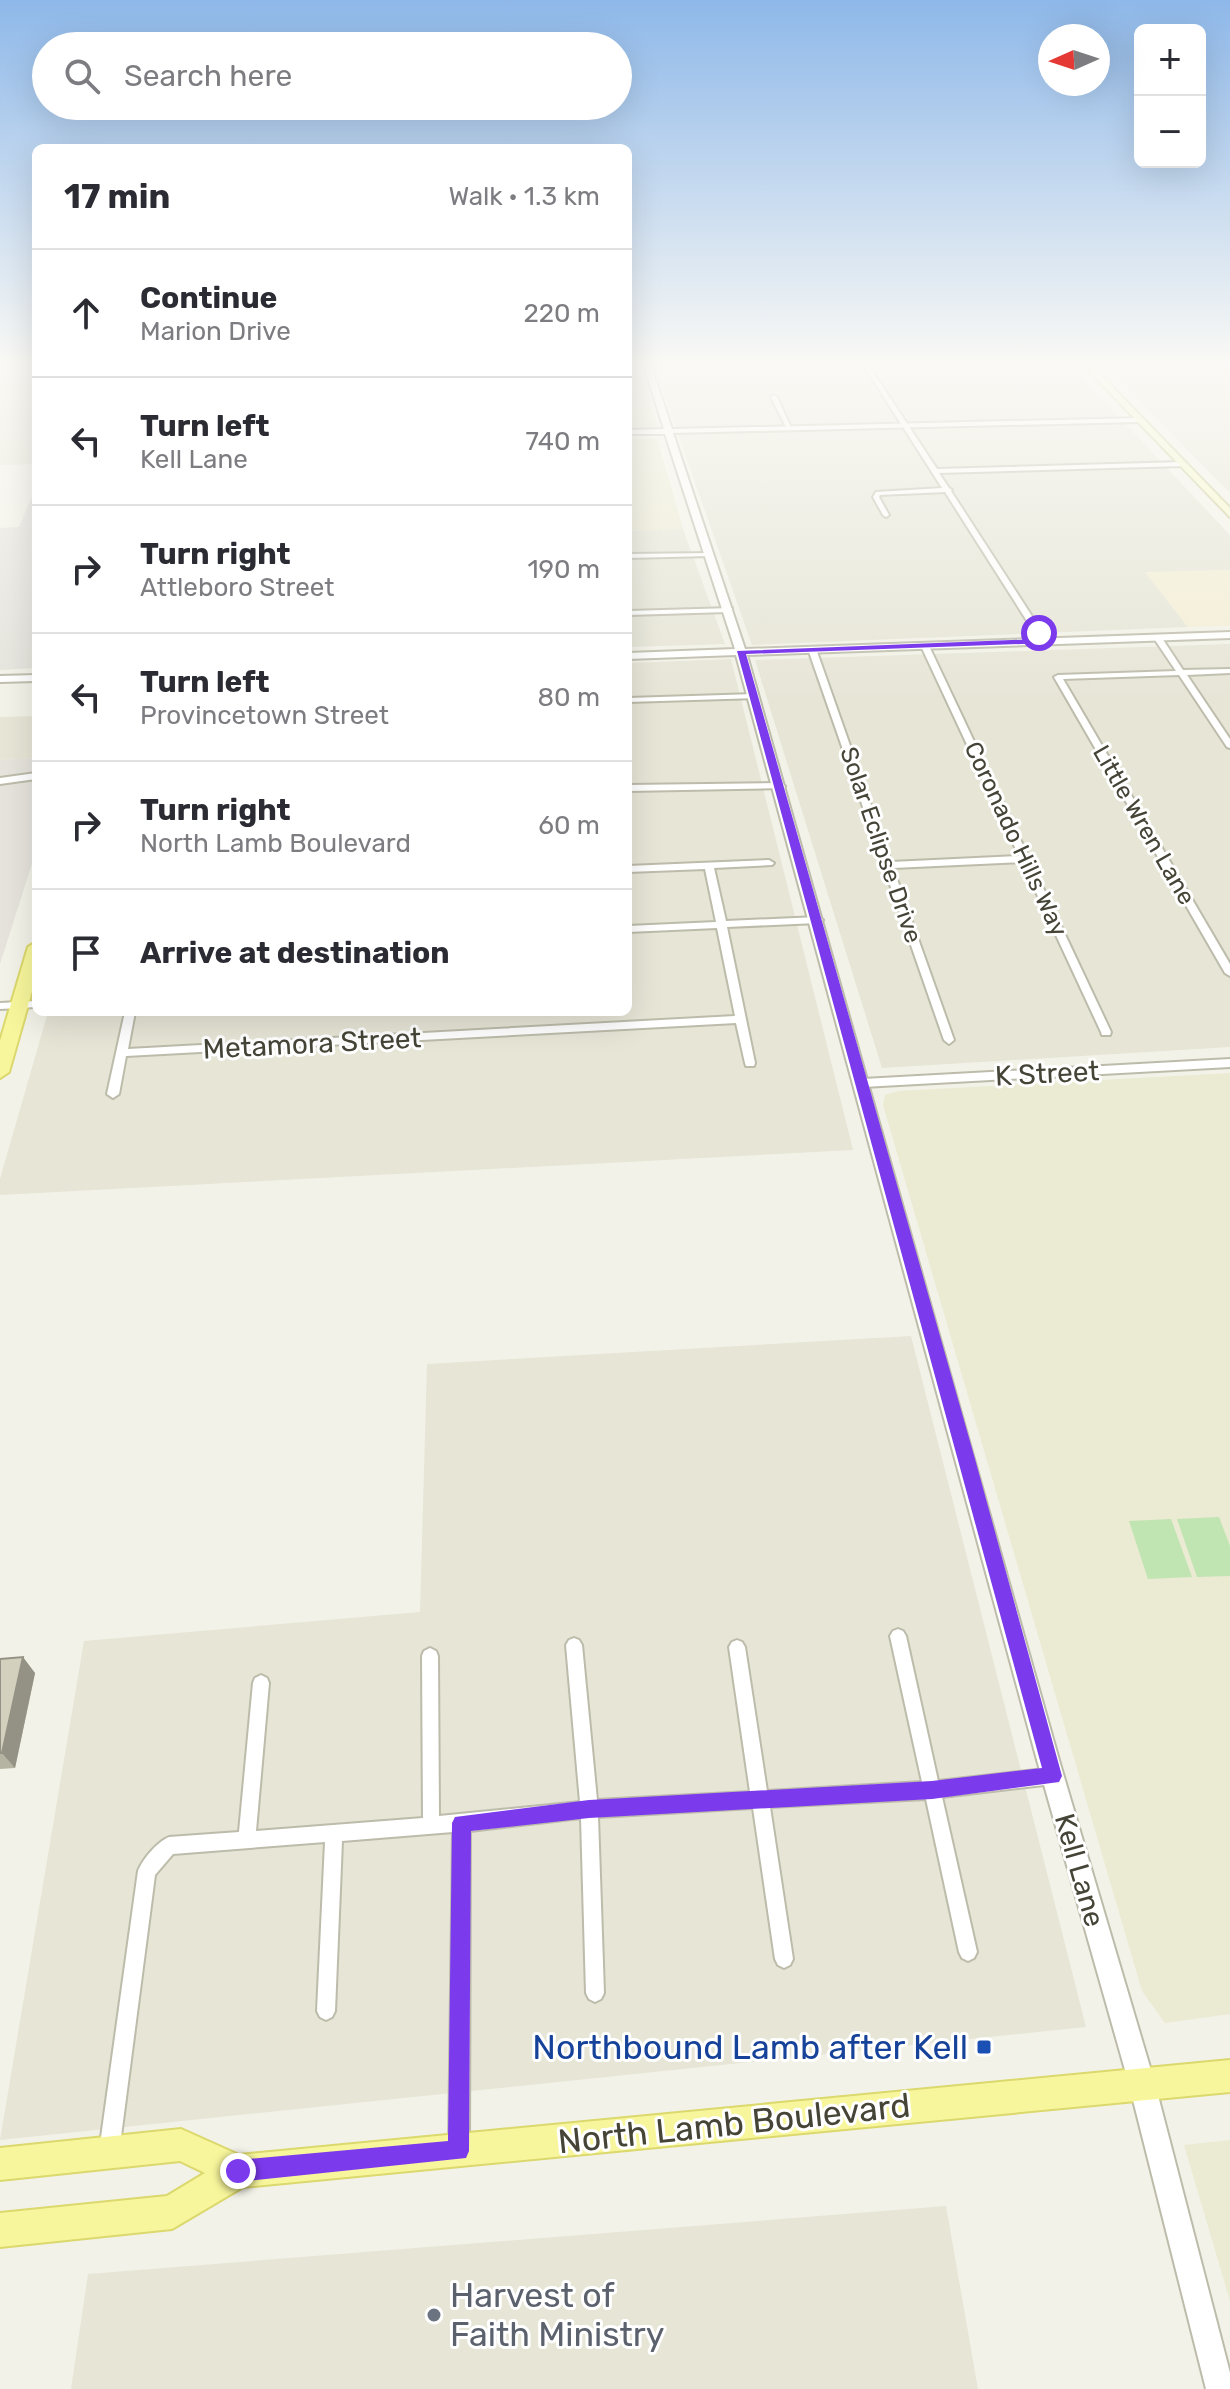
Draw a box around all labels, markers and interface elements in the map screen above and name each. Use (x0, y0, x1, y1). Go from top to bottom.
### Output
north arrow (1038, 24, 1110, 96)
map controls (1134, 24, 1206, 168)
button: + (1134, 24, 1206, 96)
search box (32, 32, 632, 120)
icon: search (60, 54, 104, 98)
text: Search here (124, 58, 292, 94)
button: − (1134, 96, 1206, 168)
text: 17 min (64, 176, 170, 217)
text: Walk · 1.3 km (448, 181, 600, 212)
text: Continue (140, 280, 277, 316)
icon: ahead (64, 291, 108, 335)
text: 220 m (523, 298, 600, 329)
text: Marion Drive (140, 316, 291, 347)
text: Turn left (140, 408, 270, 444)
icon: left (64, 419, 108, 463)
text: 740 m (525, 426, 600, 457)
text: Kell Lane (140, 444, 248, 475)
text: Turn right (140, 536, 291, 572)
icon: right (64, 547, 108, 591)
text: 190 m (527, 554, 600, 585)
text: Attleboro Street (140, 572, 334, 603)
route start (1021, 615, 1057, 651)
text: Turn left (140, 664, 270, 700)
icon: left (64, 675, 108, 719)
text: 80 m (537, 682, 600, 713)
text: Provincetown Street (140, 700, 389, 731)
street label: Coronado Hills Way (959, 737, 1073, 941)
street label: Little Wren Lane (1087, 740, 1201, 910)
street label: Solar Eclipse Drive (834, 743, 928, 947)
text: Turn right (140, 792, 291, 828)
icon: right (64, 803, 108, 847)
text: 60 m (538, 810, 600, 841)
text: North Lamb Boulevard (140, 828, 411, 859)
icon: arrive (64, 931, 108, 975)
text: Arrive at destination (140, 935, 450, 971)
street label: Metamora Street (202, 1021, 422, 1066)
street label: K Street (994, 1054, 1100, 1093)
street label: Kell Lane (1048, 1810, 1111, 1930)
place label: Northbound Lamb after Kell (532, 2027, 968, 2068)
marker: Northbound Lamb after Kell (975, 2038, 993, 2056)
street label: North Lamb Boulevard (556, 2085, 912, 2162)
route end (220, 2153, 256, 2189)
place label: Harvest of Faith Ministry (450, 2275, 665, 2355)
marker: Harvest of Faith Ministry (425, 2306, 443, 2324)

